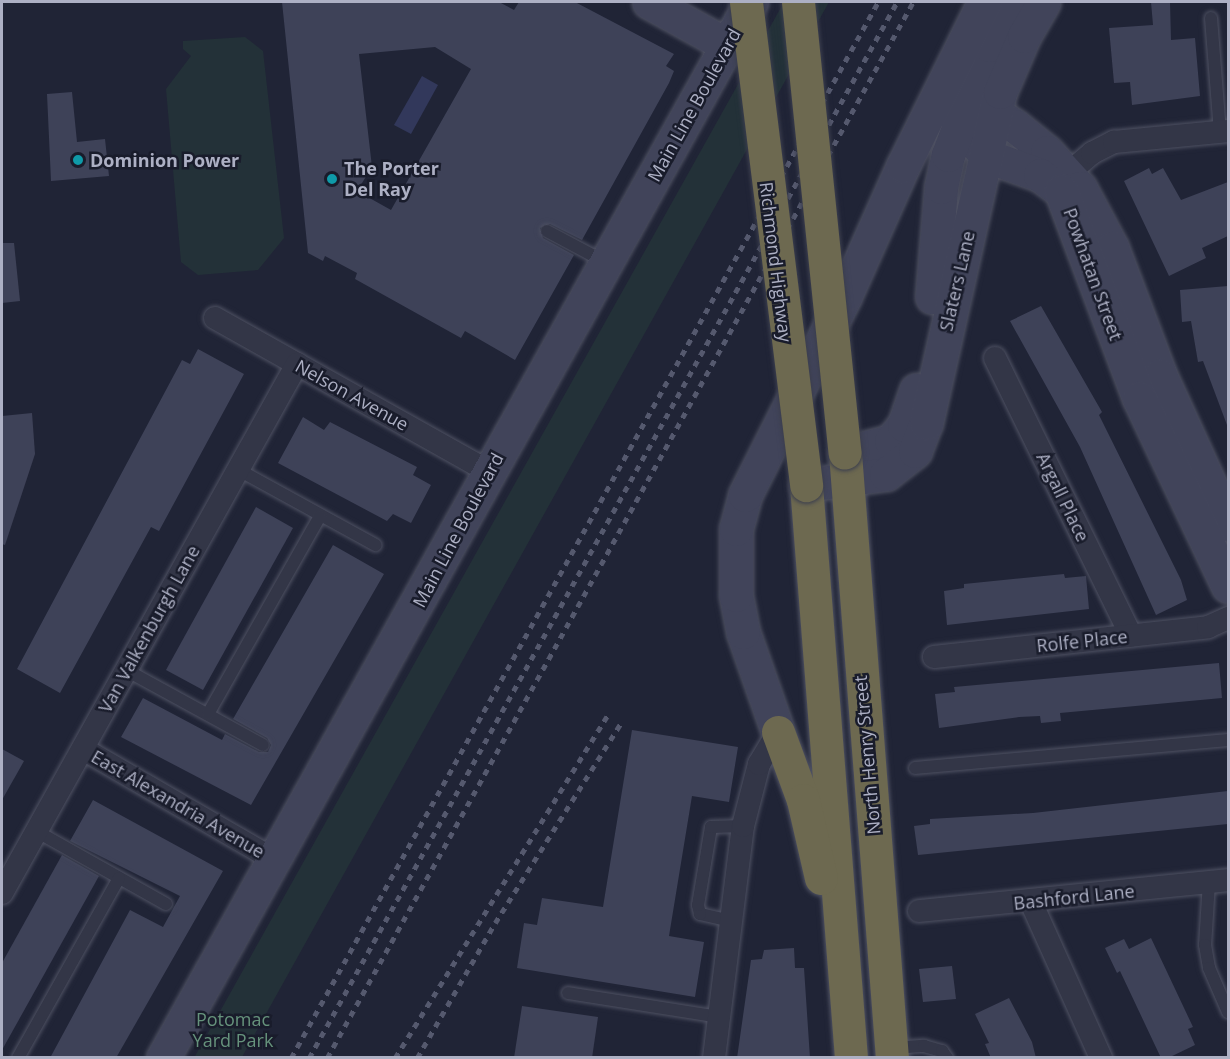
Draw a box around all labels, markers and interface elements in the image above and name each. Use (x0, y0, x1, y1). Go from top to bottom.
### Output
street label: Main Line Boulevard (643, 25, 745, 185)
place label: Dominion Power (90, 149, 239, 171)
marker: Dominion Power (71, 153, 85, 167)
place label: The Porter Del Ray (344, 158, 439, 201)
marker: The Porter Del Ray (325, 172, 339, 186)
street label: Richmond Highway (755, 181, 797, 343)
street label: Powhatan Street (1059, 205, 1127, 343)
street label: Slaters Lane (935, 229, 979, 333)
street label: Nelson Avenue (292, 355, 412, 435)
street label: Main Line Boulevard (408, 449, 508, 611)
street label: Argall Place (1032, 449, 1094, 545)
street label: Van Valkenburgh Lane (94, 542, 204, 716)
street label: Rolfe Place (1035, 625, 1129, 657)
street label: North Henry Street (849, 675, 885, 835)
street label: East Alexandria Avenue (88, 746, 268, 862)
street label: Bashford Lane (1012, 880, 1136, 914)
park label: Potomac Yard Park (193, 1009, 273, 1052)

